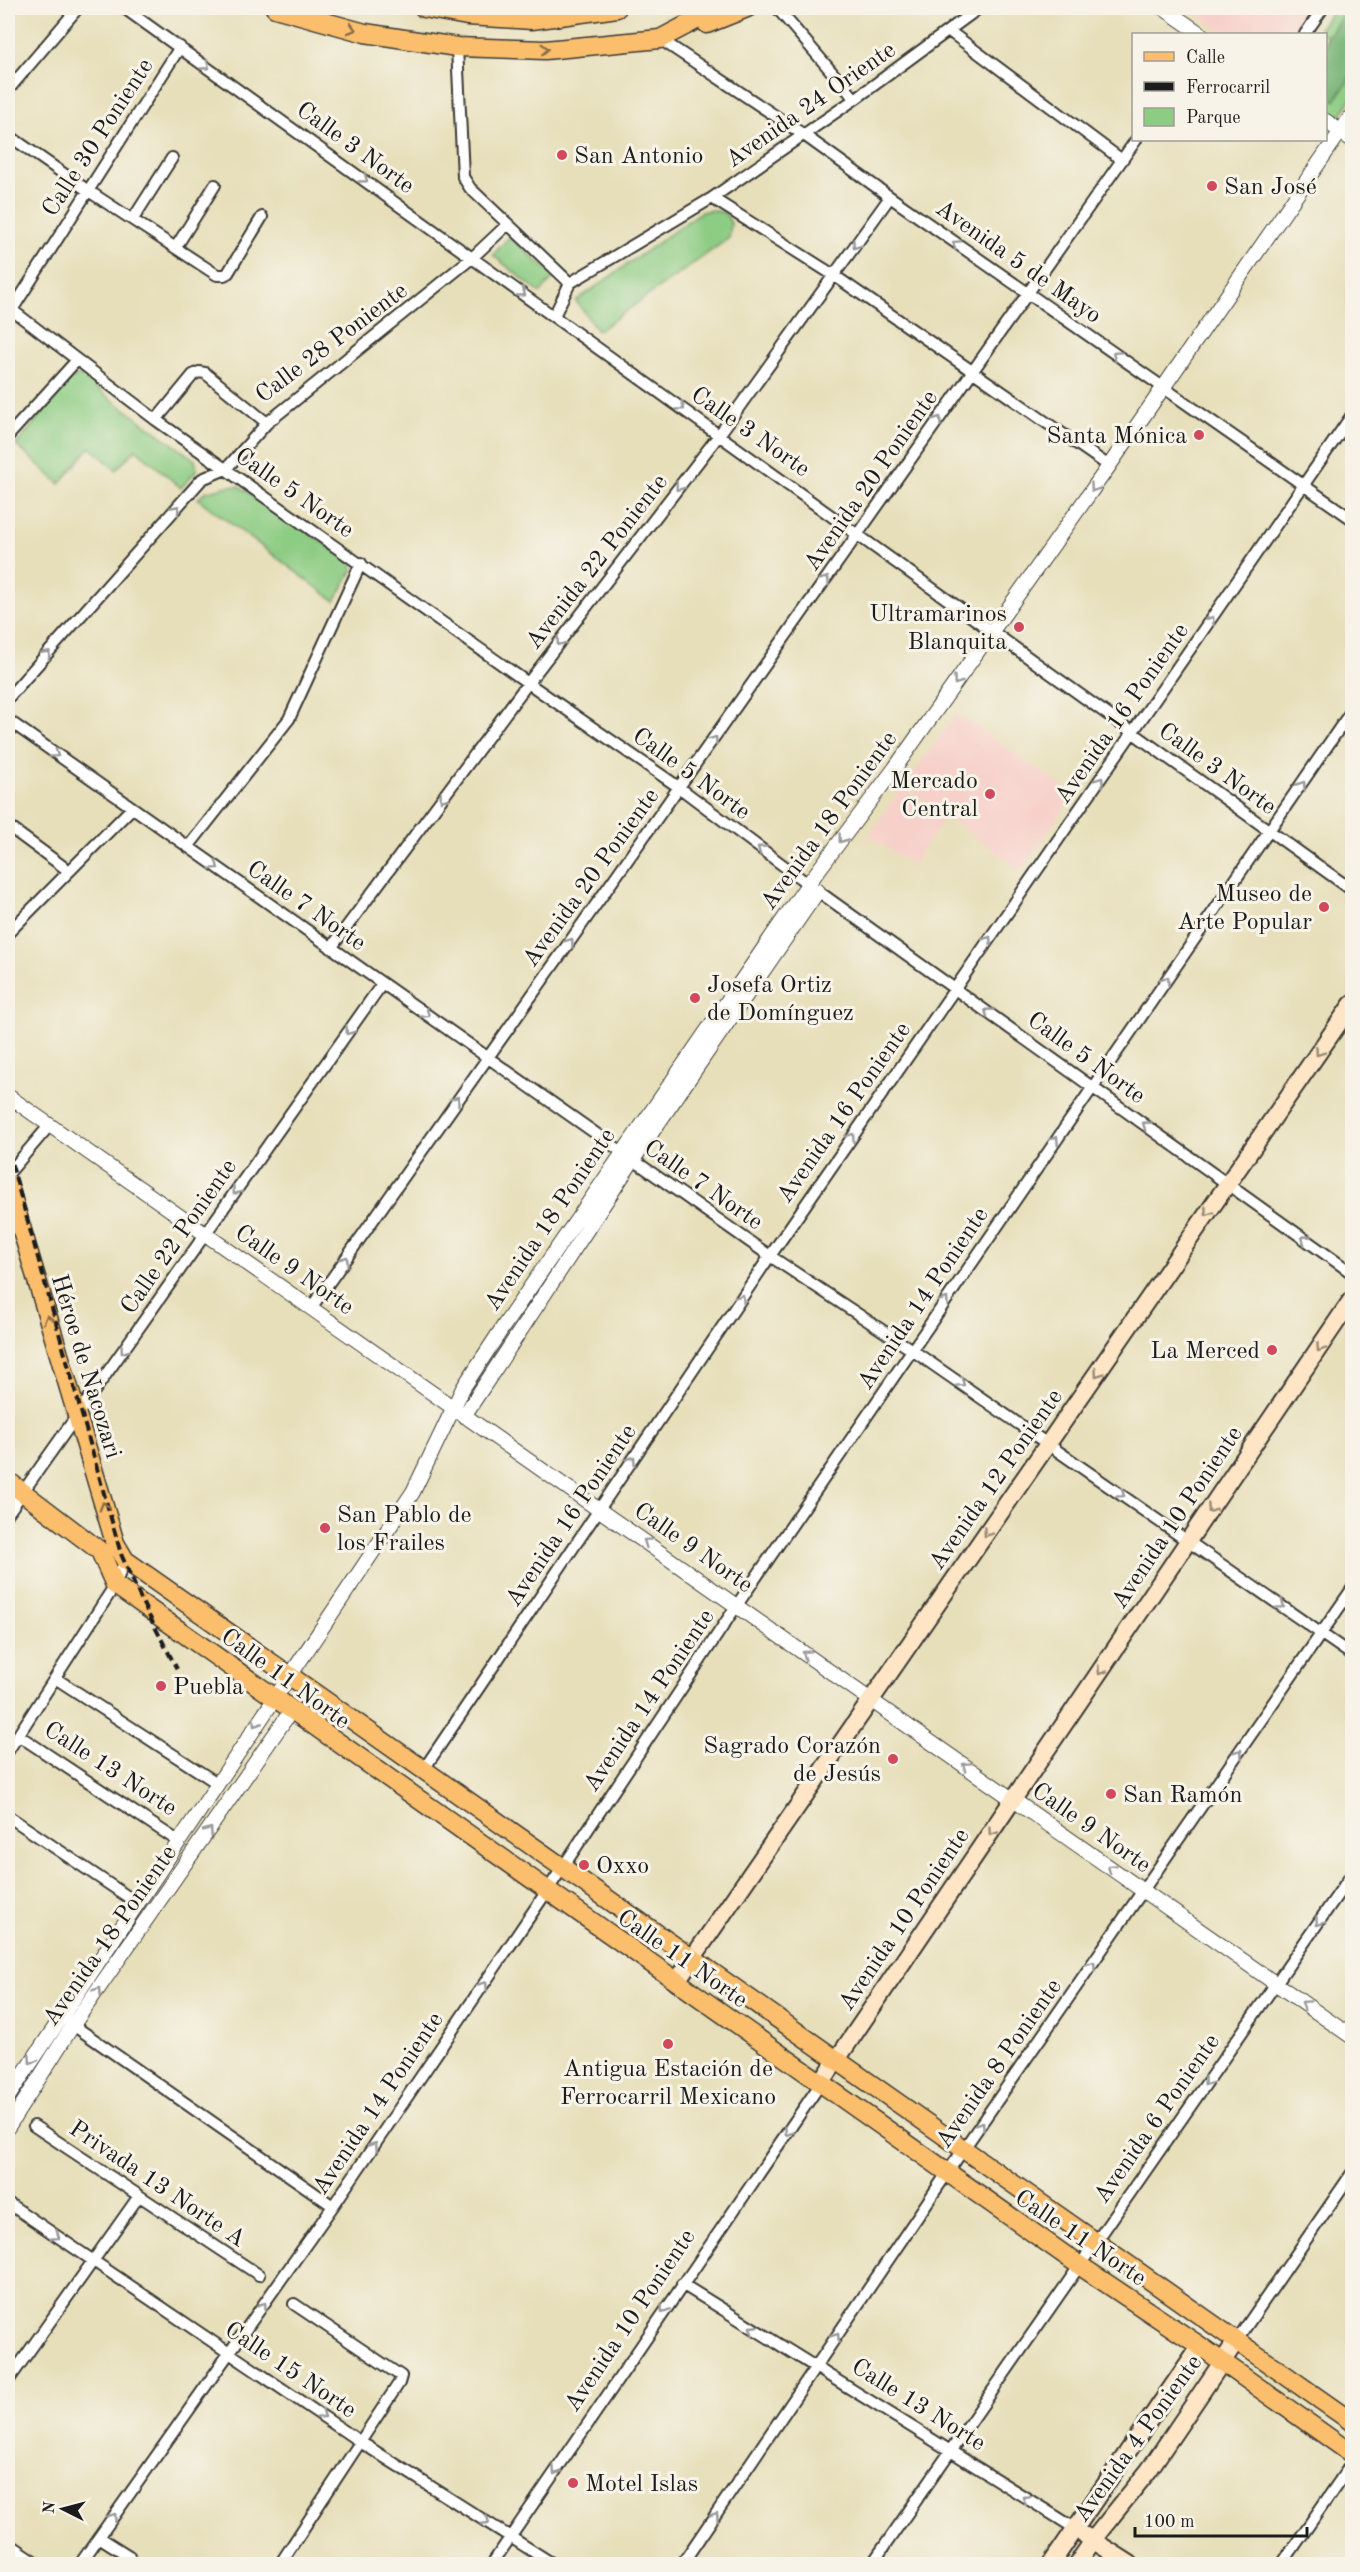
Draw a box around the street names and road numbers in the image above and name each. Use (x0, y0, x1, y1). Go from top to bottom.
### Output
street label: Avenida 24 Oriente (722, 38, 900, 173)
street label: Calle 30 Poniente (39, 55, 159, 221)
street label: Calle 3 Norte (292, 98, 418, 199)
street label: Avenida 5 de Mayo (931, 197, 1105, 329)
street label: Calle 28 Poniente (252, 279, 413, 408)
street label: Calle 3 Norte (686, 383, 814, 482)
street label: Avenida 20 Poniente (800, 386, 943, 576)
street label: Calle 5 Norte (230, 444, 358, 543)
street label: Avenida 22 Poniente (522, 470, 673, 654)
street label: Avenida 16 Poniente (1051, 619, 1194, 809)
street label: Calle 3 Norte (1154, 719, 1280, 820)
street label: Calle 5 Norte (628, 724, 754, 825)
street label: Avenida 18 Poniente (757, 727, 902, 915)
street label: Avenida 20 Poniente (519, 784, 664, 972)
street label: Calle 7 Norte (242, 857, 370, 956)
street label: Calle 5 Norte (1023, 1008, 1149, 1109)
street label: Avenida 16 Poniente (773, 1018, 916, 1208)
street label: Avenida 18 Poniente (481, 1125, 621, 1316)
street label: Calle 7 Norte (639, 1136, 767, 1235)
street label: Calle 22 Poniente (117, 1155, 242, 1319)
street label: Avenida 14 Poniente (854, 1204, 994, 1395)
street label: Calle 9 Norte (230, 1221, 358, 1320)
street label: Héroe de Nacozari (46, 1272, 125, 1462)
street label: Avenida 12 Poniente (925, 1385, 1068, 1575)
street label: Avenida 16 Poniente (502, 1421, 642, 1612)
street label: Avenida 10 Poniente (1108, 1423, 1248, 1614)
street label: Calle 9 Norte (629, 1499, 757, 1598)
street label: Avenida 14 Poniente (580, 1606, 720, 1797)
street label: Calle 11 Norte (216, 1625, 354, 1734)
street label: Calle 13 Norte (39, 1718, 181, 1821)
street label: Calle 9 Norte (1027, 1779, 1155, 1878)
street label: Avenida 10 Poniente (835, 1825, 975, 2016)
street label: Avenida 18 Poniente (39, 1841, 182, 2031)
street label: Calle 11 Norte (612, 1906, 751, 2013)
street label: Avenida 8 Poniente (932, 1975, 1067, 2153)
street label: Avenida 14 Poniente (309, 2009, 449, 2200)
street label: Avenida 6 Poniente (1090, 2030, 1225, 2208)
street label: Privada 13 Norte A (64, 2117, 249, 2252)
street label: Calle 11 Norte (1010, 2186, 1150, 2291)
street label: Avenida 10 Poniente (561, 2226, 701, 2417)
street label: Calle 15 Norte (220, 2318, 360, 2423)
street label: Avenida 4 Poniente (1070, 2351, 1207, 2527)
street label: Calle 13 Norte (847, 2355, 989, 2456)

